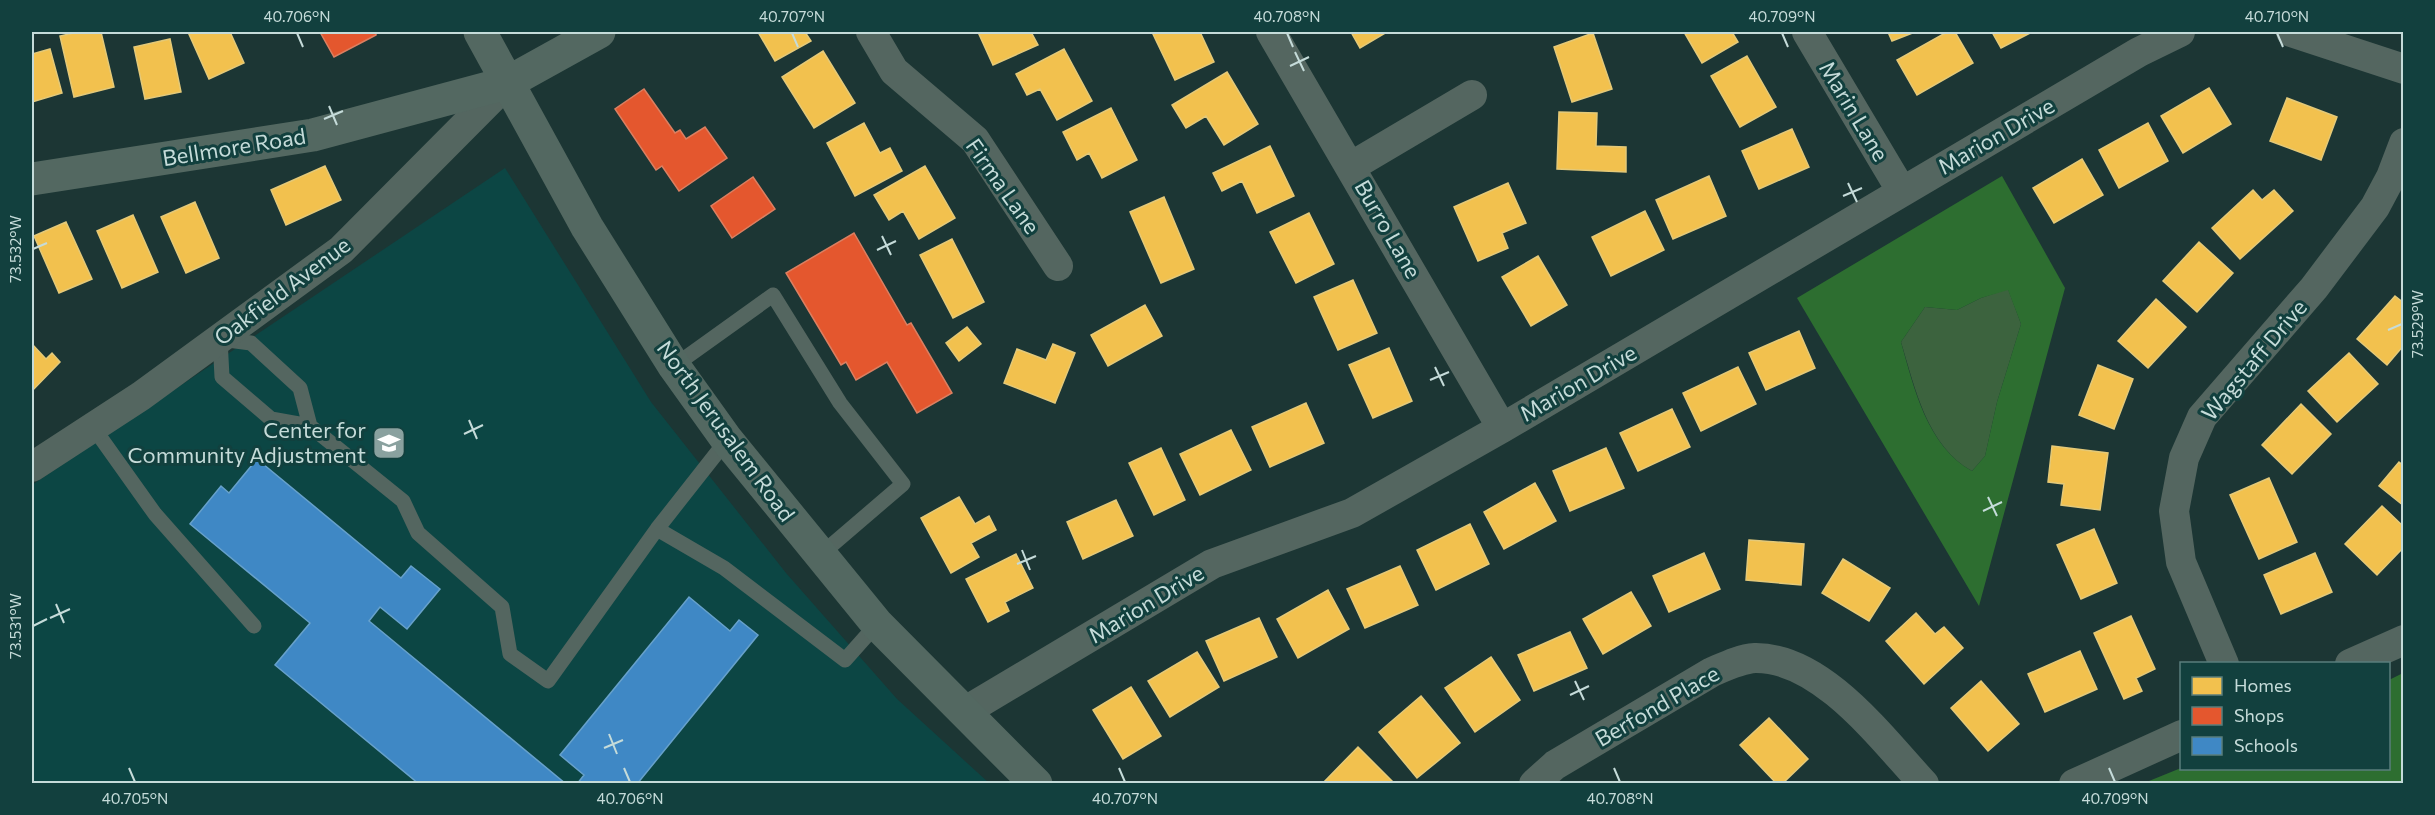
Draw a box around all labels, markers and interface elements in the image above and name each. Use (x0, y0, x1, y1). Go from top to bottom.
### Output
text: 40.706°N (263, 7, 331, 25)
text: 40.707°N (759, 7, 825, 25)
text: 40.708°N (1253, 7, 1321, 25)
text: 40.709°N (1748, 7, 1816, 25)
text: 40.710°N (2245, 7, 2309, 25)
street label: Marin Lane (1814, 56, 1895, 166)
street label: Marion Drive (1933, 91, 2059, 180)
street label: Bellmore Road (160, 122, 308, 171)
street label: Firma Lane (961, 133, 1046, 239)
street label: Burro Lane (1349, 175, 1427, 283)
text: 73.532°W (6, 215, 24, 283)
street label: Oakfield Avenue (208, 231, 355, 350)
text: 73.529°W (2408, 290, 2426, 358)
street label: Wagstaff Drive (2195, 294, 2312, 426)
street label: North Jerusalem Road (652, 335, 801, 526)
street label: Marion Drive (1515, 338, 1641, 427)
place label: Center for Community Adjustment (128, 416, 366, 468)
school or university icon: Center for Community Adjustment (371, 425, 407, 461)
street label: Marion Drive (1083, 559, 1208, 649)
text: 73.531°W (6, 593, 24, 659)
street label: Berfond Place (1590, 659, 1724, 752)
legend (2180, 662, 2390, 770)
text: Homes (2234, 674, 2292, 696)
text: Shops (2234, 704, 2284, 726)
text: Schools (2234, 734, 2298, 756)
text: 40.705°N (102, 789, 168, 807)
text: 40.706°N (596, 789, 664, 807)
text: 40.707°N (1092, 789, 1158, 807)
text: 40.708°N (1586, 789, 1654, 807)
text: 40.709°N (2081, 789, 2149, 807)

